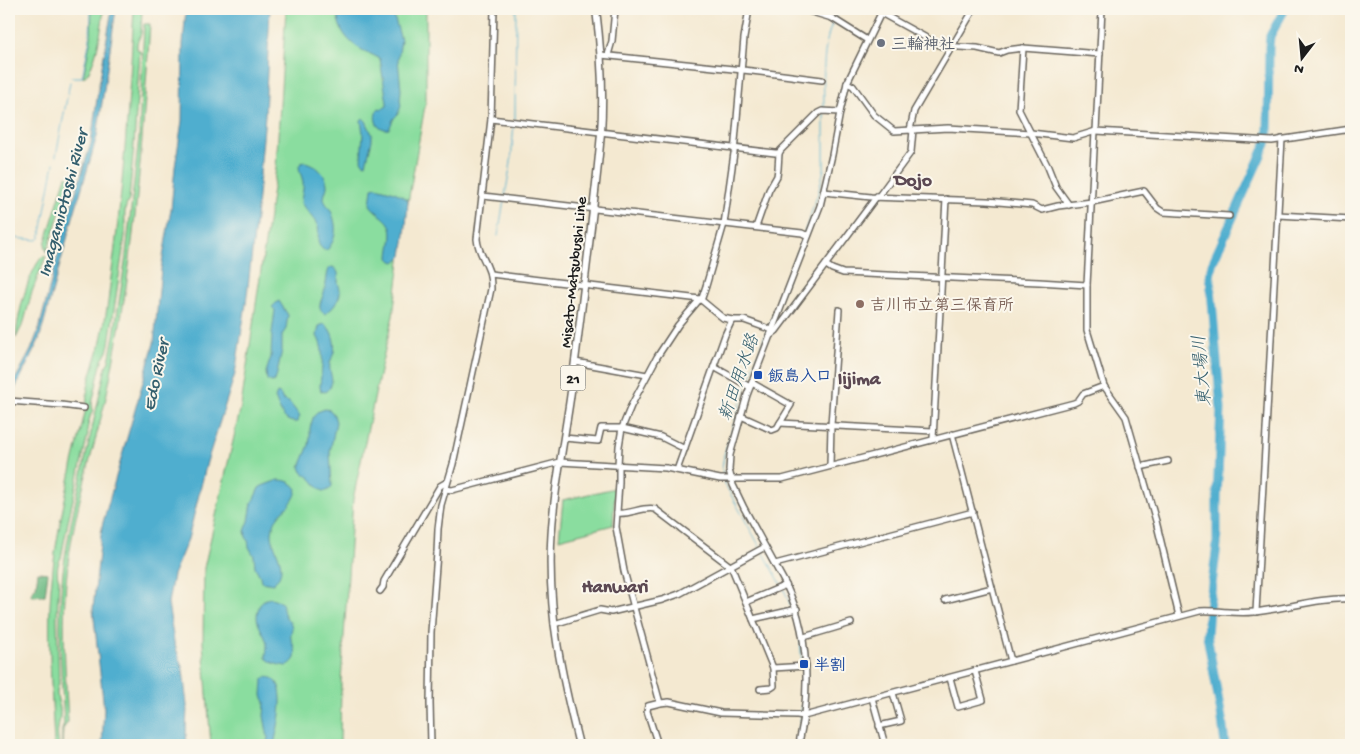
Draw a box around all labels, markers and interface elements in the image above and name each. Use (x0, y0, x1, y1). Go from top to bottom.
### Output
north arrow (1278, 32, 1328, 82)
place label: 三輪神社 (891, 36, 955, 56)
marker: 三輪神社 (875, 37, 887, 49)
text: N (1292, 59, 1306, 78)
water label: Imagamiotoshi River (35, 124, 95, 280)
district label: Dojo (892, 170, 932, 193)
street label: Misato-Matsubushi Line (558, 195, 593, 349)
place label: 吉川市立第三保育所 (870, 296, 1014, 317)
marker: 吉川市立第三保育所 (854, 298, 866, 310)
water label: 新田用水路 (715, 331, 765, 424)
water label: Edo River (140, 334, 176, 413)
water label: 東大場川 (1189, 334, 1217, 408)
road number: 21 (560, 366, 586, 390)
place label: 飯島入口 (768, 367, 832, 388)
marker: 飯島入口 (752, 369, 764, 381)
district label: Iijima (838, 369, 882, 392)
district label: Hanwari (582, 577, 648, 600)
place label: 半割 (814, 656, 846, 677)
marker: 半割 (798, 658, 810, 670)

